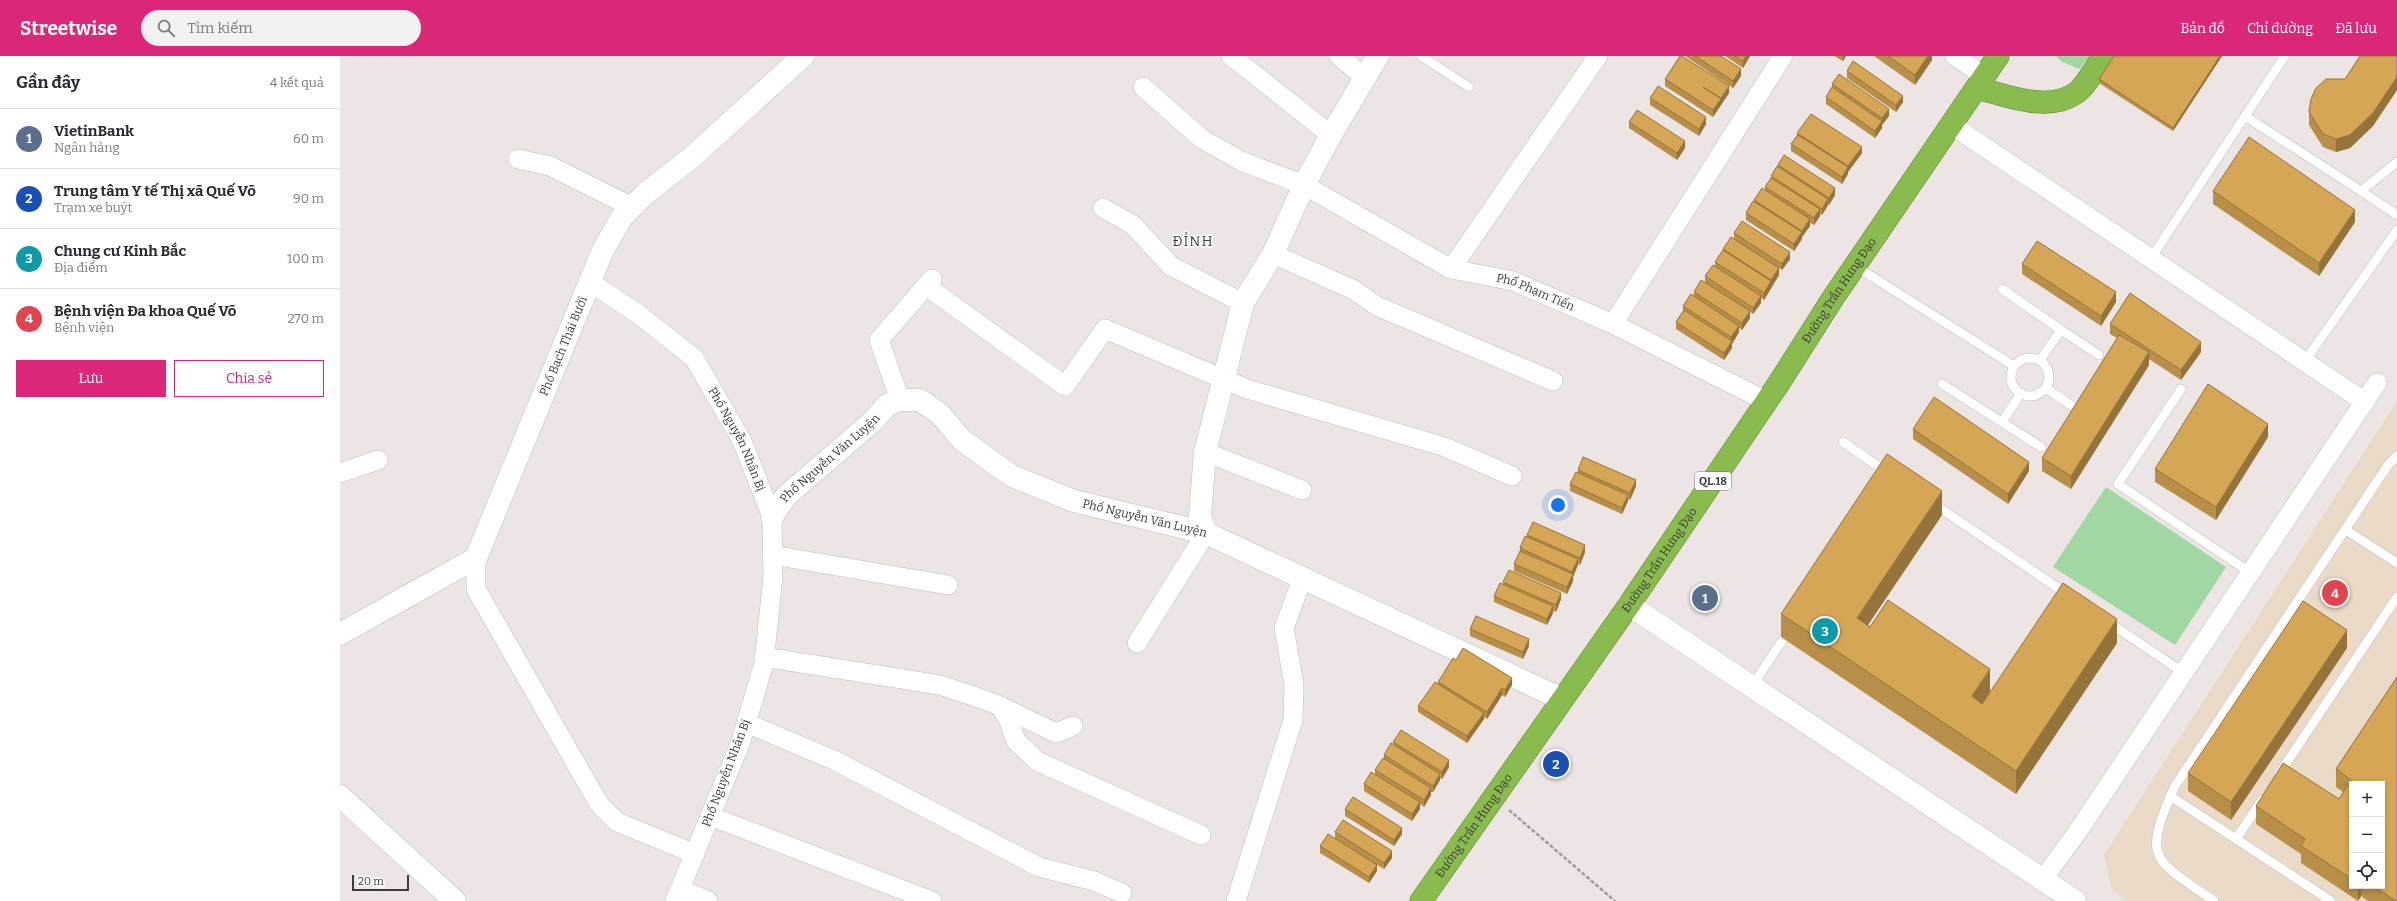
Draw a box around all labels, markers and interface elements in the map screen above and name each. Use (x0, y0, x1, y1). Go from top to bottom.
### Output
search box (141, 10, 421, 46)
text: Streetwise (20, 17, 117, 40)
icon: search (155, 17, 177, 39)
text: Tìm kiếm (187, 19, 253, 37)
text: Bản đồ (2181, 20, 2225, 37)
text: Chỉ đường (2247, 20, 2313, 37)
text: Đã lưu (2335, 20, 2377, 37)
text: Gần đây (16, 72, 80, 93)
text: 4 kết quả (270, 75, 324, 90)
text: VietinBank (54, 122, 134, 140)
text: 1 (26, 131, 32, 146)
text: 60 m (293, 131, 324, 146)
text: Ngân hàng (54, 140, 120, 155)
text: Trung tâm Y tế Thị xã Quế Võ (54, 182, 256, 200)
text: 2 (25, 191, 33, 206)
text: 90 m (293, 191, 324, 206)
text: Trạm xe buýt (54, 200, 132, 215)
district label: ĐỈNH (1172, 232, 1214, 250)
street label: Đường Trần Hưng Đạo (1799, 235, 1879, 346)
text: Chung cư Kinh Bắc (54, 242, 186, 260)
text: 3 (25, 251, 33, 266)
text: 100 m (287, 251, 324, 266)
text: Địa điểm (54, 260, 108, 275)
street label: Phố Phạm Tiến (1495, 271, 1577, 314)
street label: Phố Bạch Thái Bưởi (537, 294, 590, 398)
text: Bệnh viện Đa khoa Quế Võ (54, 302, 237, 320)
text: 4 (25, 311, 33, 326)
text: 270 m (287, 311, 324, 326)
text: Bệnh viện (54, 320, 114, 335)
button: Lưu (16, 360, 166, 397)
button: Chia sẻ (174, 360, 324, 397)
street label: Phố Nguyễn Nhân Bị (705, 385, 768, 494)
street label: Phố Nguyễn Văn Luyện (777, 411, 883, 505)
road number: QL.18 (1695, 472, 1731, 490)
your location (1548, 495, 1568, 515)
street label: Phố Nguyễn Văn Luyện (1081, 496, 1209, 540)
street label: Đường Trần Hưng Đạo (1619, 505, 1700, 615)
pin: 4 (2322, 578, 2348, 608)
pin: 1 (1692, 583, 1718, 613)
pin: 3 (1812, 616, 1838, 646)
street label: Phố Nguyễn Nhân Bị (698, 716, 753, 829)
pin: 2 (1543, 749, 1569, 779)
street label: Đường Trần Hưng Đạo (1433, 771, 1515, 880)
map controls (2349, 781, 2385, 889)
button: + (2349, 781, 2385, 817)
button: − (2349, 817, 2385, 853)
button: locate (2349, 853, 2385, 889)
scale bar (352, 873, 409, 892)
text: 20 m (358, 875, 384, 888)

